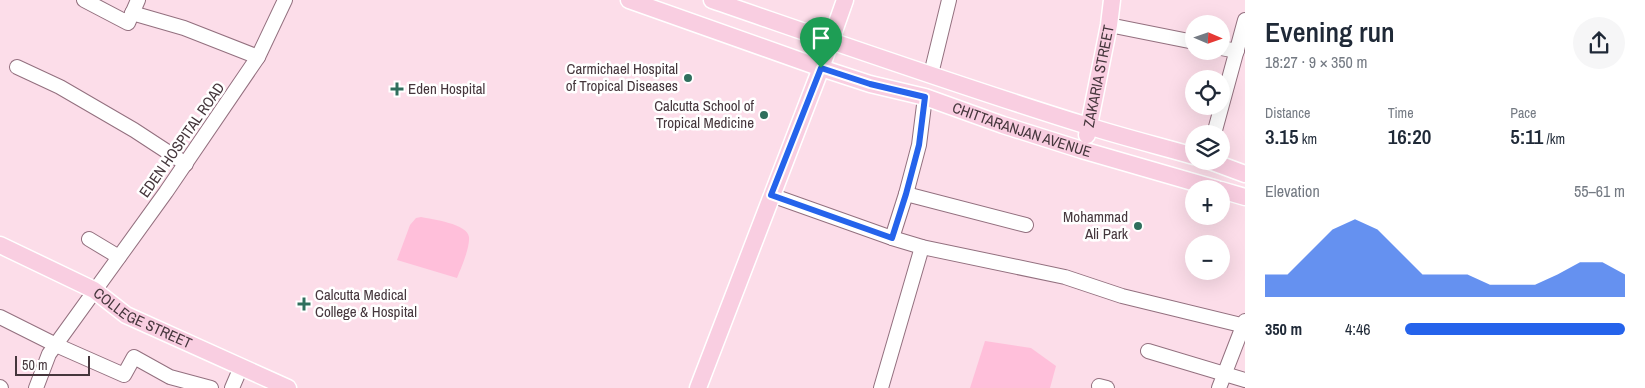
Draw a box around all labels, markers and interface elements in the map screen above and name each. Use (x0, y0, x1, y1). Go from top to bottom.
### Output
text: Evening run (1265, 13, 1395, 51)
north arrow (1185, 15, 1230, 60)
map controls (1185, 15, 1230, 280)
pin (800, 17, 842, 68)
button: share (1573, 17, 1625, 69)
street label: ZAKARIA STREET (1078, 23, 1119, 129)
icon: arrive (807, 24, 835, 52)
text: 18:27 · 9 × 350 m (1265, 51, 1368, 73)
place label: Carmichael Hospital of Tropical Diseases (566, 58, 678, 96)
button: locate (1185, 70, 1230, 115)
marker: Carmichael Hospital of Tropical Diseases (682, 72, 694, 84)
street label: EDEN HOSPITAL ROAD (134, 78, 229, 201)
place label: Eden Hospital (408, 78, 485, 99)
marker: Eden Hospital (390, 82, 404, 96)
place label: Calcutta School of Tropical Medicine (654, 95, 755, 133)
street label: CHITTARANJAN AVENUE (949, 97, 1094, 162)
text: Distance (1265, 104, 1310, 122)
text: Time (1388, 104, 1414, 122)
text: Pace (1510, 104, 1537, 122)
marker: Calcutta School of Tropical Medicine (758, 109, 770, 121)
text: 3.15 (1265, 122, 1299, 151)
text: 16:20 (1388, 122, 1431, 151)
text: 5:11 (1510, 122, 1543, 151)
button: layers (1185, 125, 1230, 170)
text: km (1299, 130, 1317, 148)
text: /km (1543, 130, 1565, 148)
button: + (1185, 180, 1230, 225)
text: Elevation (1265, 180, 1320, 202)
text: 55–61 m (1574, 180, 1625, 202)
place label: Mohammad Ali Park (1063, 206, 1129, 244)
marker: Mohammad Ali Park (1132, 220, 1144, 232)
button: − (1185, 235, 1230, 280)
street label: COLLEGE STREET (89, 282, 196, 354)
place label: Calcutta Medical College & Hospital (315, 284, 417, 322)
marker: Calcutta Medical College & Hospital (297, 297, 311, 311)
text: 350 m (1265, 318, 1302, 340)
text: 4:46 (1345, 318, 1371, 340)
scale bar (15, 353, 90, 376)
text: 50 m (22, 356, 48, 374)

